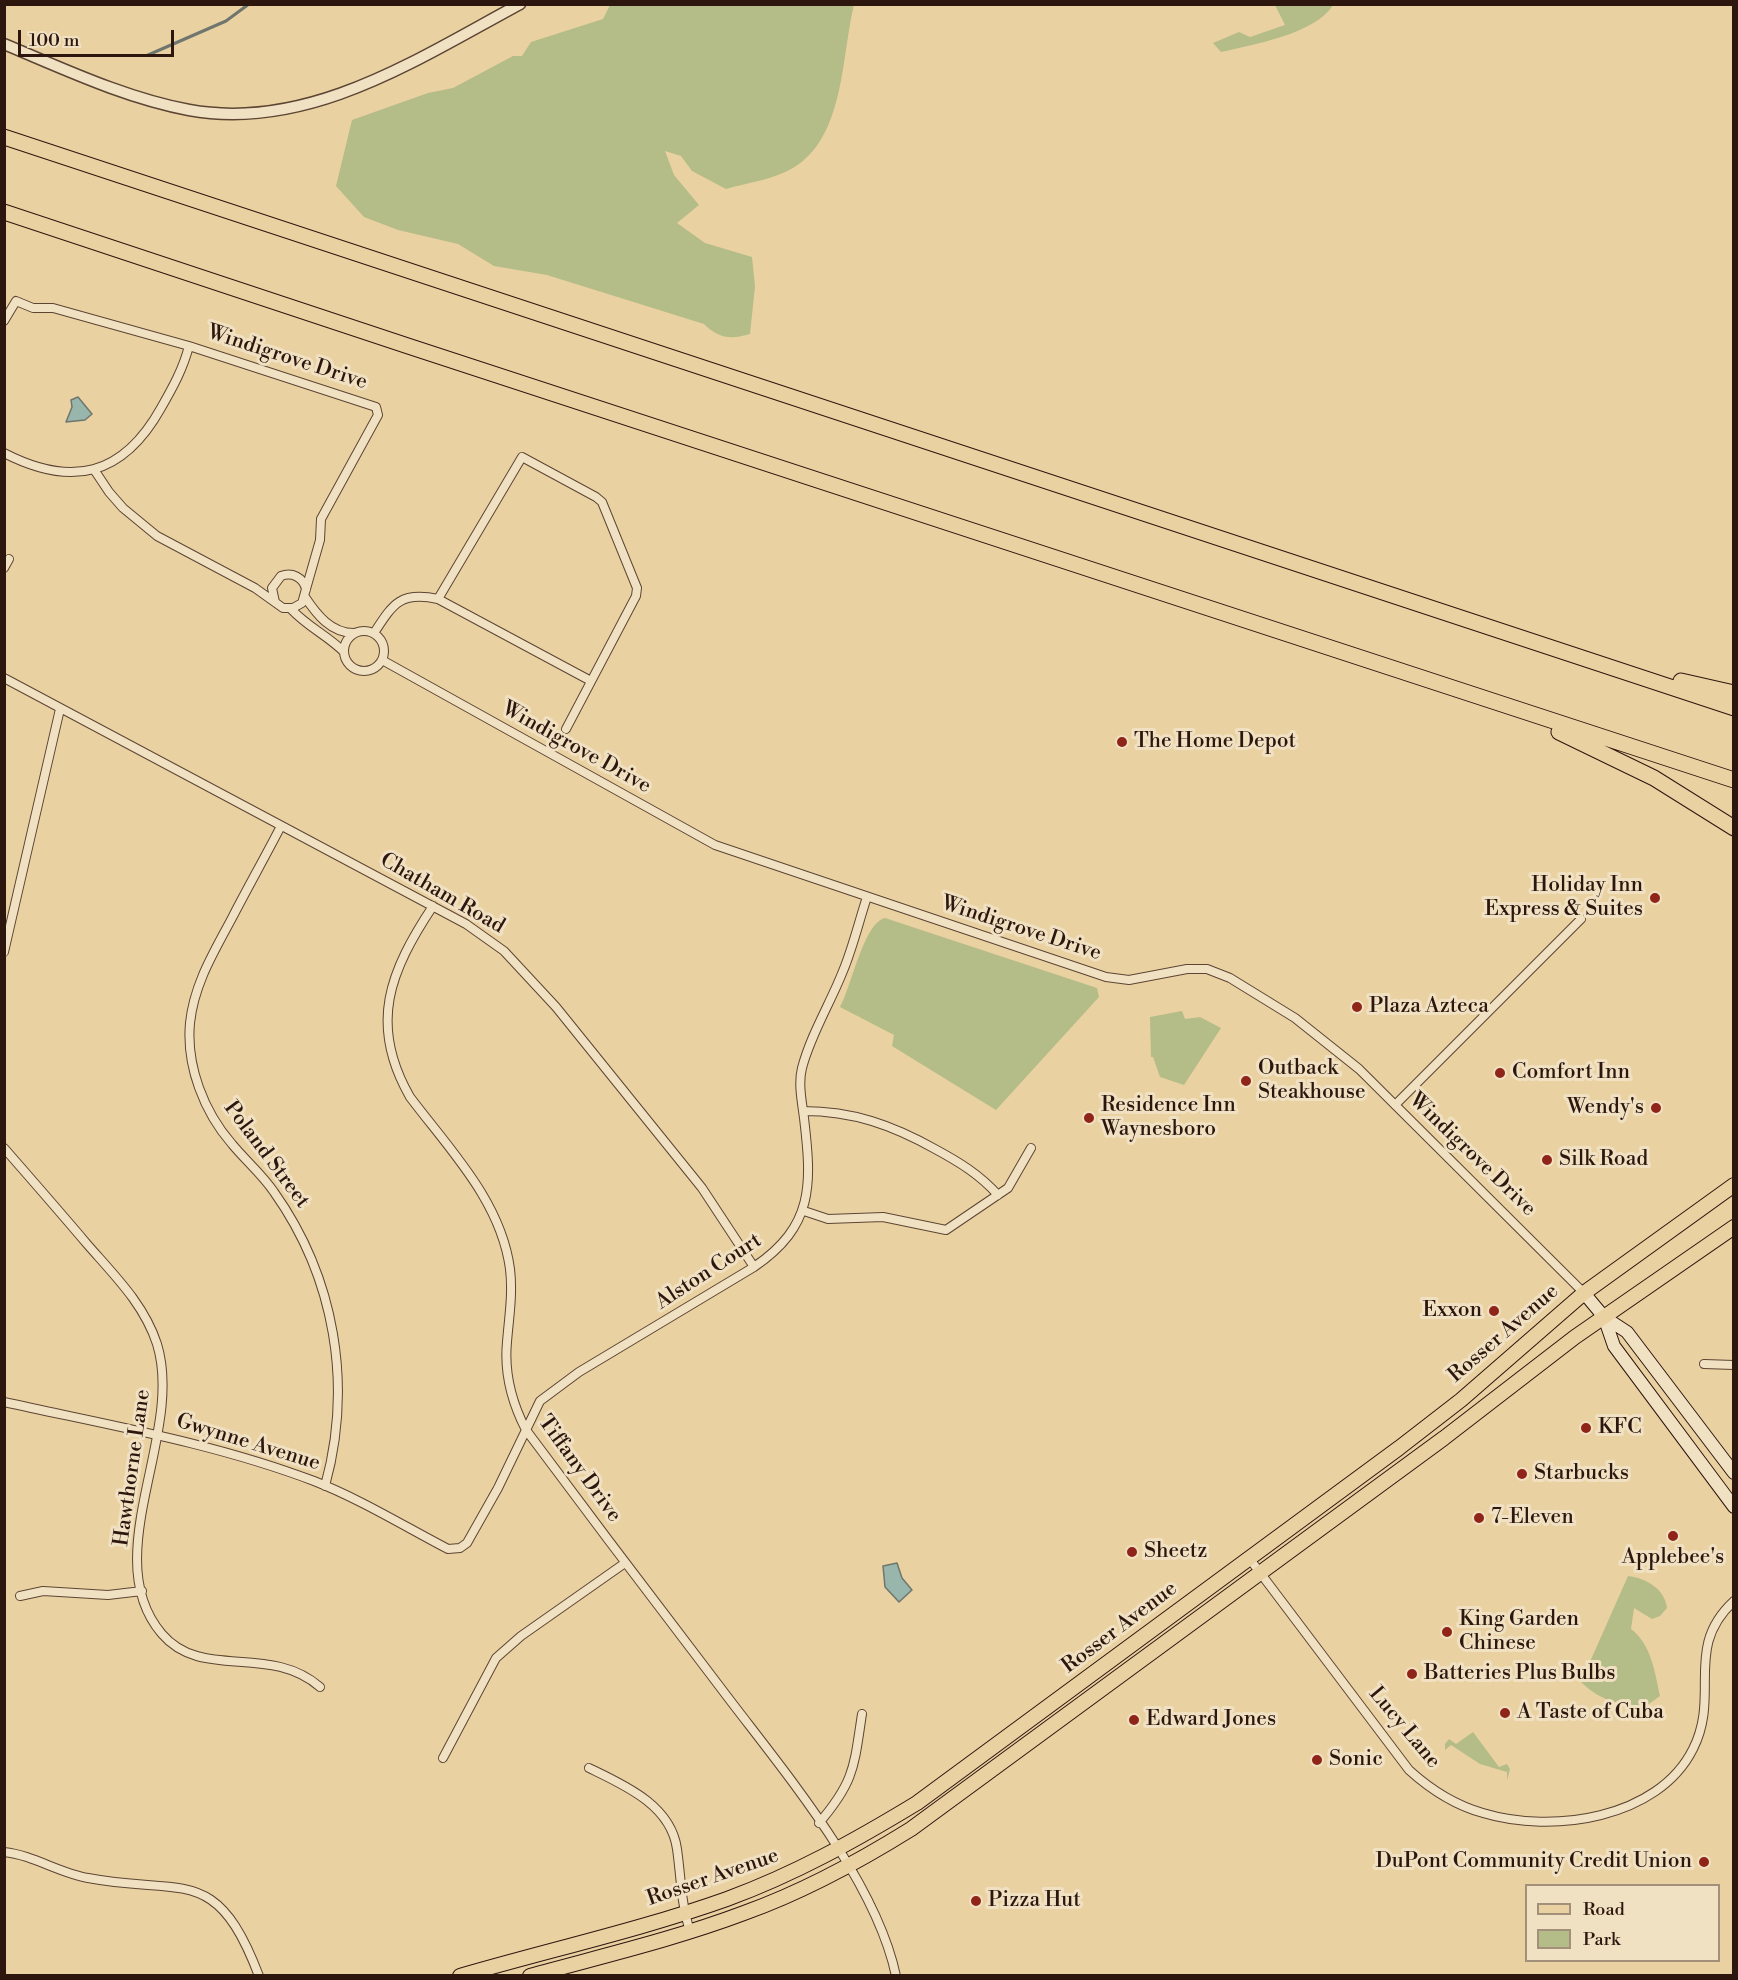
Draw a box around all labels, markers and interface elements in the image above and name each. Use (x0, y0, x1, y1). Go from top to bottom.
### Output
scale bar (21, 18, 177, 56)
text: 100 m (29, 29, 80, 52)
street label: Windigrove Drive (204, 320, 370, 396)
street label: Windigrove Drive (497, 697, 655, 799)
place label: The Home Depot (1134, 729, 1296, 755)
marker: The Home Depot (1115, 735, 1129, 749)
street label: Chatham Road (375, 848, 509, 940)
place label: Holiday Inn Express & Suites (1485, 873, 1643, 923)
street label: Windigrove Drive (938, 891, 1104, 967)
marker: Holiday Inn Express & Suites (1648, 891, 1662, 905)
place label: Plaza Azteca (1369, 994, 1489, 1020)
marker: Plaza Azteca (1350, 1000, 1364, 1014)
place label: Outback Steakhouse (1258, 1056, 1366, 1106)
place label: Comfort Inn (1512, 1060, 1630, 1086)
marker: Comfort Inn (1493, 1066, 1507, 1080)
marker: Outback Steakhouse (1239, 1074, 1253, 1088)
street label: Windigrove Drive (1403, 1088, 1541, 1222)
place label: Residence Inn Waynesboro (1101, 1093, 1236, 1143)
place label: Wendy's (1567, 1095, 1644, 1121)
street label: Poland Street (218, 1097, 314, 1213)
marker: Wendy's (1649, 1101, 1663, 1115)
marker: Residence Inn Waynesboro (1082, 1111, 1096, 1125)
place label: Silk Road (1559, 1147, 1648, 1173)
marker: Silk Road (1540, 1153, 1554, 1167)
street label: Alston Court (651, 1228, 767, 1316)
street label: Rosser Avenue (1444, 1279, 1564, 1389)
place label: Exxon (1422, 1298, 1482, 1324)
marker: Exxon (1487, 1304, 1501, 1318)
street label: Hawthorne Lane (110, 1388, 156, 1548)
street label: Gwynne Avenue (173, 1409, 323, 1477)
street label: Tiffany Drive (532, 1411, 626, 1527)
place label: KFC (1598, 1415, 1642, 1441)
marker: KFC (1579, 1421, 1593, 1435)
place label: Starbucks (1534, 1461, 1629, 1487)
marker: Starbucks (1515, 1467, 1529, 1481)
place label: 7-Eleven (1491, 1505, 1574, 1531)
marker: 7-Eleven (1472, 1511, 1486, 1525)
marker: Applebee's (1666, 1529, 1680, 1543)
place label: Sheetz (1144, 1539, 1207, 1565)
marker: Sheetz (1125, 1545, 1139, 1559)
place label: Applebee's (1622, 1545, 1724, 1571)
street label: Rosser Avenue (1057, 1576, 1183, 1680)
place label: King Garden Chinese (1459, 1607, 1579, 1657)
marker: King Garden Chinese (1440, 1625, 1454, 1639)
place label: Batteries Plus Bulbs (1424, 1661, 1615, 1687)
marker: Batteries Plus Bulbs (1405, 1667, 1419, 1681)
street label: Lucy Lane (1363, 1682, 1445, 1774)
place label: A Taste of Cuba (1517, 1700, 1664, 1726)
marker: A Taste of Cuba (1498, 1706, 1512, 1720)
place label: Edward Jones (1146, 1707, 1276, 1733)
marker: Edward Jones (1127, 1713, 1141, 1727)
place label: Sonic (1329, 1747, 1383, 1773)
marker: Sonic (1310, 1753, 1324, 1767)
street label: Rosser Avenue (644, 1844, 782, 1912)
place label: DuPont Community Credit Union (1376, 1849, 1692, 1875)
marker: DuPont Community Credit Union (1697, 1855, 1711, 1869)
legend (1525, 1884, 1720, 1962)
place label: Pizza Hut (988, 1888, 1081, 1914)
marker: Pizza Hut (969, 1894, 983, 1908)
text: Road (1583, 1898, 1625, 1921)
text: Park (1583, 1928, 1620, 1951)

